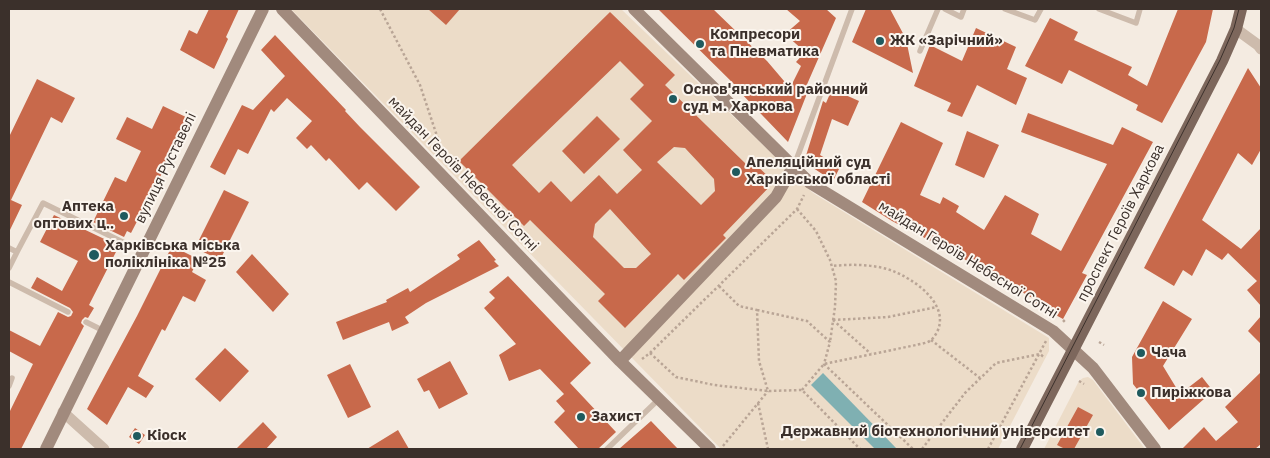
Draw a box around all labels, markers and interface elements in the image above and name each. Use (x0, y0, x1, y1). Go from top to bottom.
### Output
place label: Компресори та Пневматика (710, 26, 819, 61)
place label: ЖК «Зарічний» (890, 32, 1003, 50)
marker: ЖК «Зарічний» (874, 35, 886, 47)
marker: Компресори та Пневматика (694, 38, 706, 50)
place label: Основ'янський районний суд м. Харкова (683, 81, 868, 116)
street label: майдан Героїв Небесної Сотні (384, 93, 542, 255)
marker: Основ'янський районний суд м. Харкова (667, 93, 679, 105)
street label: вулиця Руставелі (131, 110, 201, 226)
street label: проспект Героїв Харкова (1073, 141, 1169, 305)
place label: Апеляційний суд Харківської області (746, 154, 891, 189)
marker: Апеляційний суд Харківської області (730, 166, 742, 178)
street label: майдан Героїв Небесної Сотні (875, 197, 1061, 323)
place label: Аптека оптових ц‥ (34, 198, 114, 233)
marker: Аптека оптових ц‥ (118, 210, 130, 222)
place label: Харківська міська поліклініка №25 (105, 237, 240, 272)
marker: Харківська міська поліклініка №25 (87, 248, 101, 262)
place label: Чача (1151, 344, 1187, 362)
marker: Чача (1135, 347, 1147, 359)
place label: Пиріжкова (1151, 384, 1232, 402)
marker: Пиріжкова (1135, 387, 1147, 399)
place label: Захист (591, 408, 641, 426)
marker: Захист (575, 411, 587, 423)
place label: Державний біотехнологічний університет (781, 423, 1090, 441)
marker: Державний біотехнологічний університет (1094, 426, 1106, 438)
place label: Кіоск (147, 427, 186, 445)
marker: Кіоск (131, 430, 143, 442)

